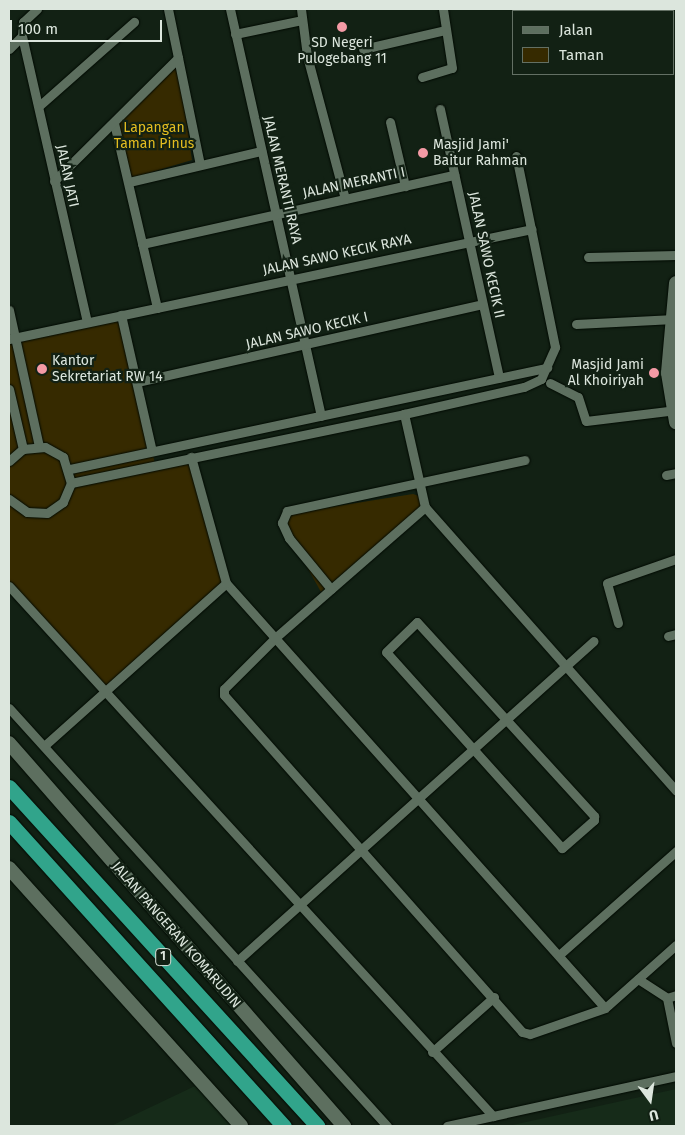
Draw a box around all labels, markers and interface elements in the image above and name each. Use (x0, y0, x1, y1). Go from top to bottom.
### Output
scale bar (12, 10, 165, 42)
legend (512, 10, 675, 75)
text: 100 m (18, 20, 58, 38)
marker: SD Negeri Pulogebang 11 (336, 21, 348, 33)
text: Jalan (559, 21, 593, 39)
place label: SD Negeri Pulogebang 11 (297, 35, 387, 68)
text: Taman (559, 46, 604, 64)
street label: JALAN MERANTI RAYA (259, 114, 305, 246)
park label: Lapangan Taman Pinus (114, 120, 194, 152)
place label: Masjid Jami' Baitur Rahman (433, 137, 527, 170)
street label: JALAN JATI (52, 143, 82, 209)
marker: Masjid Jami' Baitur Rahman (417, 147, 429, 159)
street label: JALAN MERANTI I (301, 164, 407, 202)
street label: JALAN SAWO KECIK II (464, 190, 508, 320)
street label: JALAN SAWO KECIK RAYA (261, 231, 413, 279)
street label: JALAN SAWO KECIK I (244, 309, 370, 353)
place label: Kantor Sekretariat RW 14 (52, 353, 163, 386)
place label: Masjid Jami Al Khoiriyah (568, 357, 644, 390)
marker: Kantor Sekretariat RW 14 (36, 363, 48, 375)
marker: Masjid Jami Al Khoiriyah (648, 367, 660, 379)
street label: JALAN PANGERAN KOMARUDIN (108, 858, 244, 1012)
road number: 1 (154, 948, 172, 966)
north arrow (625, 1075, 675, 1125)
text: U (647, 1106, 660, 1124)

